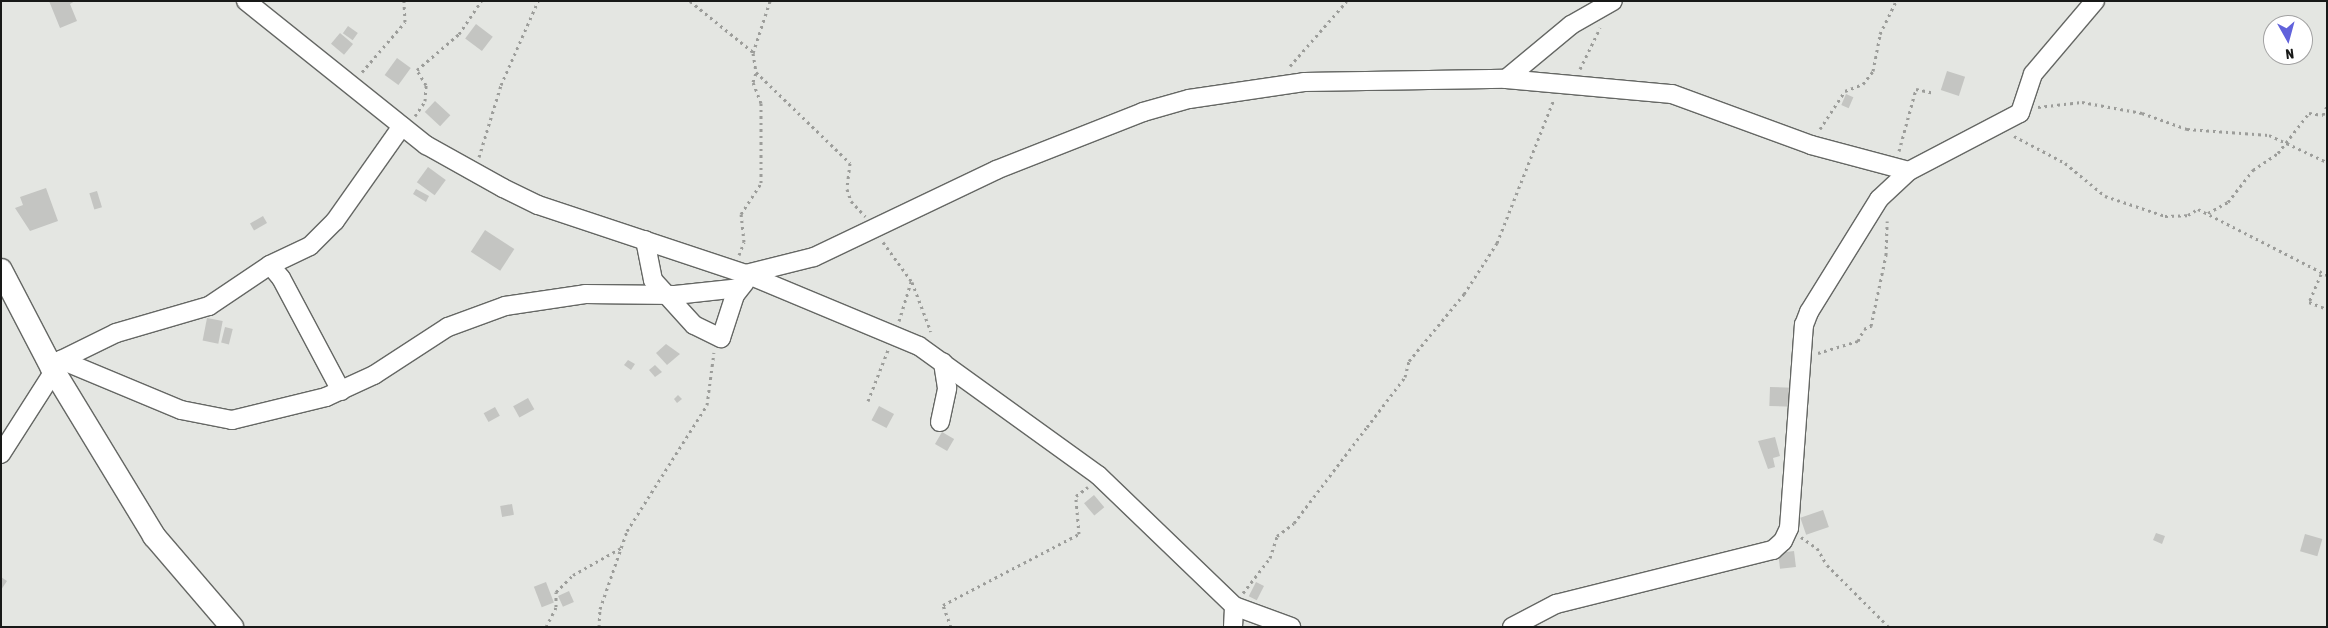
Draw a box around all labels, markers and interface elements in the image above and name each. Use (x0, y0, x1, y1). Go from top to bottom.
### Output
north arrow (2263, 15, 2313, 65)
text: N (2285, 45, 2295, 62)

